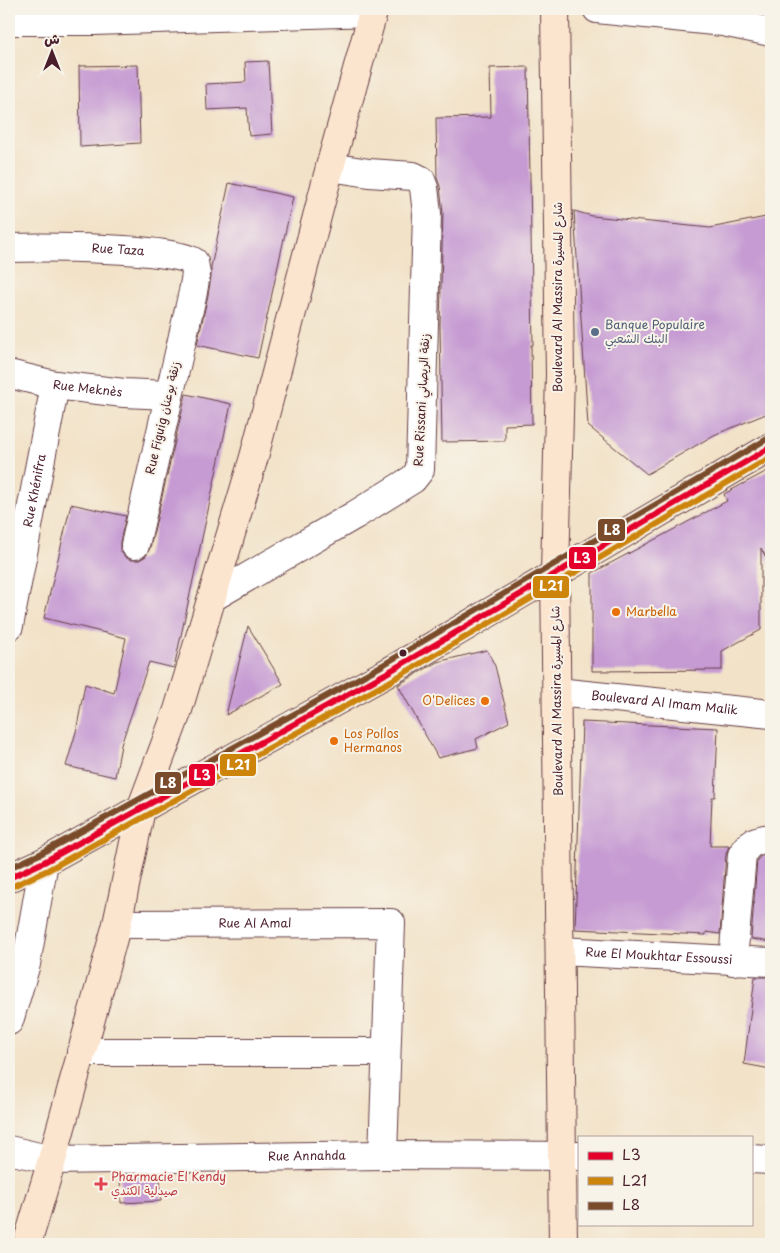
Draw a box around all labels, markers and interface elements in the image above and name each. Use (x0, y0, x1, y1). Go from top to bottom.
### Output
north arrow (28, 28, 78, 78)
text: ش (44, 28, 60, 49)
street label: Boulevard Al Massira شارع المسيرة (548, 202, 567, 392)
street label: Rue Taza (91, 238, 146, 260)
place label: Banque Populaire البنك الشعبي (605, 315, 705, 350)
marker: Banque Populaire البنك الشعبي (589, 326, 601, 338)
street label: Rue Rissani زنقة الريصاني (409, 333, 436, 467)
street label: Rue Figuig زنقة بوعنان (140, 359, 184, 476)
street label: Rue Meknès (52, 375, 124, 401)
street label: Rue Khénifra (18, 451, 50, 528)
line badge: L8 (597, 518, 626, 542)
text: L8 (604, 519, 621, 540)
line badge: L3 (568, 546, 597, 570)
text: L3 (573, 547, 591, 568)
line badge: L21 (532, 575, 570, 599)
text: L21 (539, 575, 563, 596)
place label: Marbella (626, 602, 677, 620)
street label: Boulevard Al Massira شارع المسيرة (545, 606, 568, 796)
marker: Marbella (610, 606, 622, 618)
unlabelled marker (398, 648, 408, 658)
street label: Boulevard Al Imam Malik (590, 686, 739, 719)
place label: O'Delices (422, 691, 475, 709)
marker: O'Delices (479, 695, 491, 707)
place label: Los Pollos Hermanos (344, 724, 403, 756)
marker: Los Pollos Hermanos (328, 735, 340, 747)
line badge: L21 (219, 753, 257, 777)
text: L21 (226, 754, 250, 775)
line badge: L3 (188, 763, 216, 787)
text: L3 (193, 764, 211, 785)
line badge: L8 (154, 771, 182, 795)
text: L8 (160, 772, 177, 793)
street label: Rue Al Amal (219, 913, 291, 932)
street label: Rue El Moukhtar Essoussi (585, 942, 733, 968)
legend (578, 1136, 752, 1226)
text: L3 (622, 1142, 641, 1165)
street label: Rue Annahda (268, 1146, 346, 1165)
place label: Pharmacie El Kendy صيدلية الكندي (111, 1167, 226, 1200)
text: L21 (622, 1168, 647, 1191)
marker: Pharmacie El Kendy صيدلية الكندي (95, 1178, 107, 1190)
text: L8 (622, 1192, 640, 1215)

